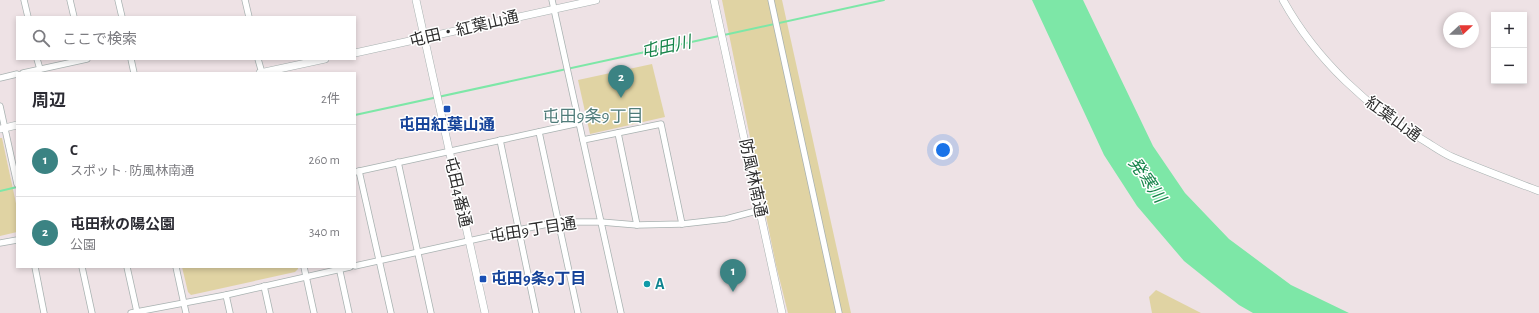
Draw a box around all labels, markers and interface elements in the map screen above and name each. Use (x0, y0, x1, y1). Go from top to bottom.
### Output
street label: 屯田・紅葉山通 (407, 8, 520, 49)
north arrow (1443, 12, 1479, 48)
map controls (1491, 12, 1527, 84)
button: + (1491, 12, 1527, 48)
search box (16, 16, 356, 60)
icon: search (30, 27, 52, 49)
text: ここで検索 (62, 32, 137, 47)
water label: 屯田川 (639, 32, 695, 61)
button: − (1491, 48, 1527, 84)
pin: 2 (608, 65, 634, 98)
text: 周辺 (32, 92, 66, 109)
text: 2件 (321, 93, 340, 106)
street label: 紅葉山通 (1362, 93, 1424, 144)
marker: 屯田紅葉山通 (442, 104, 452, 114)
district label: 屯田9条9丁目 (543, 107, 643, 125)
place label: 屯田紅葉山通 (399, 116, 495, 133)
street label: 防風林南通 (737, 137, 770, 219)
your location (933, 140, 953, 160)
text: C (70, 143, 78, 158)
text: 1 (43, 154, 47, 167)
text: 260 m (309, 154, 340, 167)
water label: 発寒川 (1125, 154, 1171, 207)
street label: 屯田4番通 (442, 155, 475, 229)
text: スポット · 防風林南通 (70, 165, 194, 178)
street label: 屯田9丁目通 (488, 214, 577, 245)
text: 屯田秋の陽公園 (70, 217, 175, 232)
text: 2 (42, 226, 48, 239)
text: 340 m (309, 226, 340, 239)
text: 公園 (70, 239, 96, 252)
pin: 1 (720, 259, 746, 292)
place label: 屯田9条9丁目 (491, 270, 586, 287)
marker: 屯田9条9丁目 (478, 274, 488, 284)
place label: A (655, 276, 665, 292)
marker: A (642, 279, 652, 289)

